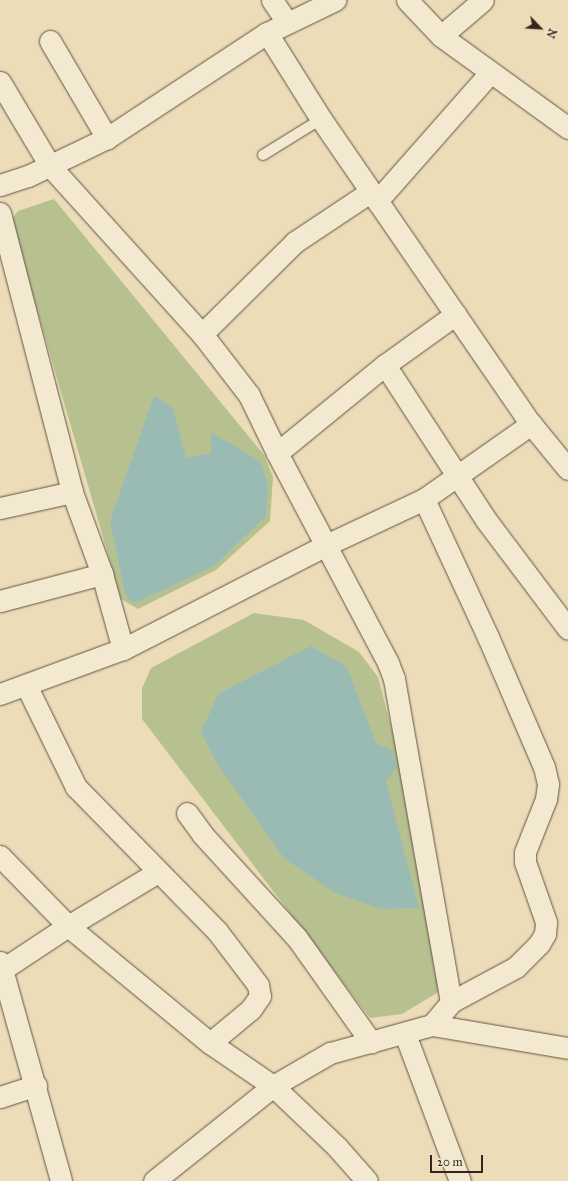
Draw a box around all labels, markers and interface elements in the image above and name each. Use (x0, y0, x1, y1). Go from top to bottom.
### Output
north arrow (520, 8, 560, 48)
text: N (543, 26, 559, 40)
scale bar (432, 1147, 485, 1173)
text: 20 m (437, 1155, 463, 1169)

